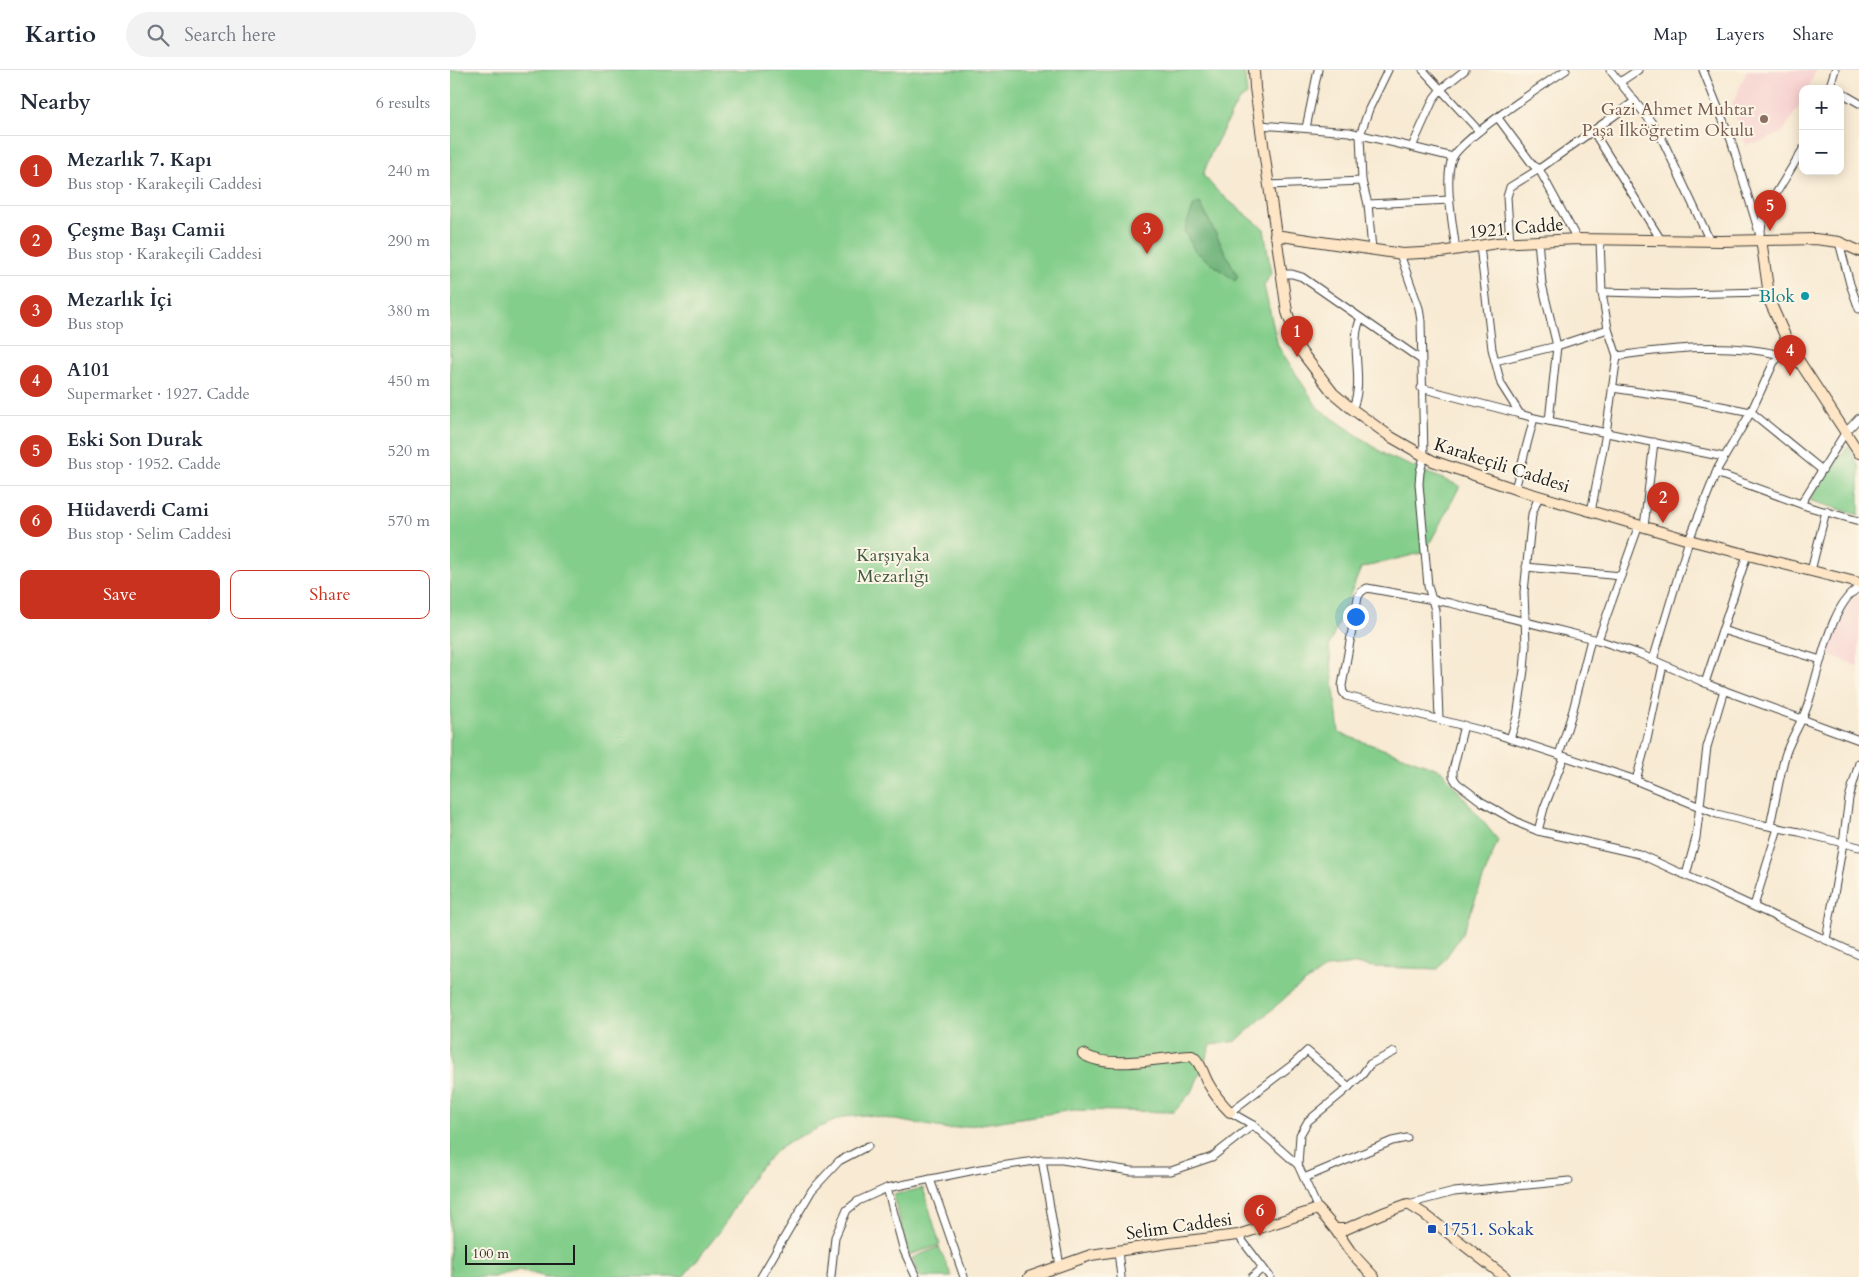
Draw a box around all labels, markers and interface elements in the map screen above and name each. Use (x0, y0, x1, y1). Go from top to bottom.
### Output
search box (126, 12, 476, 57)
text: Kartio (25, 18, 96, 51)
icon: search (144, 21, 172, 49)
text: Search here (184, 22, 276, 48)
text: Map (1653, 22, 1688, 47)
text: Layers (1716, 22, 1765, 47)
text: Share (1793, 22, 1834, 47)
map controls (1799, 85, 1844, 175)
button: + (1799, 85, 1844, 130)
text: Nearby (20, 88, 91, 117)
text: 6 results (376, 92, 430, 114)
place label: Gazi Ahmet Muhtar Paşa İlköğretim Okulu (1582, 97, 1754, 143)
marker: Gazi Ahmet Muhtar Paşa İlköğretim Okulu (1758, 113, 1770, 125)
button: − (1799, 130, 1844, 175)
text: Mezarlık 7. Kapı (67, 147, 212, 173)
text: 1 (32, 160, 40, 182)
text: 240 m (388, 160, 430, 182)
text: Bus stop · Karakeçili Caddesi (67, 173, 262, 195)
pin: 5 (1754, 190, 1786, 231)
street label: 1921. Cadde (1468, 212, 1565, 245)
pin: 3 (1131, 213, 1163, 254)
text: Çeşme Başı Camii (67, 217, 225, 243)
text: 2 (32, 230, 40, 252)
text: 290 m (388, 230, 430, 252)
text: Bus stop · Karakeçili Caddesi (67, 243, 262, 265)
place label: Blok (1759, 284, 1795, 309)
text: Mezarlık İçi (67, 287, 172, 313)
marker: Blok (1799, 290, 1811, 302)
text: 3 (32, 300, 40, 322)
text: 380 m (388, 300, 430, 322)
text: Bus stop (67, 313, 124, 335)
pin: 1 (1281, 316, 1313, 357)
pin: 4 (1774, 335, 1806, 376)
text: A101 (67, 357, 111, 383)
text: 4 (32, 370, 40, 392)
text: 450 m (388, 370, 430, 392)
text: Supermarket · 1927. Cadde (67, 383, 250, 405)
text: Eski Son Durak (67, 427, 203, 453)
street label: Karakeçili Caddesi (1431, 432, 1573, 499)
text: 5 (32, 440, 40, 462)
text: 520 m (388, 440, 430, 462)
text: Bus stop · 1952. Cadde (67, 453, 221, 475)
pin: 2 (1647, 482, 1679, 523)
text: Hüdaverdi Cami (67, 497, 209, 523)
text: 6 (32, 510, 40, 532)
text: 570 m (388, 510, 430, 532)
text: Bus stop · Selim Caddesi (67, 523, 232, 545)
park label: Karşıyaka Mezarlığı (856, 543, 930, 589)
button: Save (20, 570, 220, 619)
button: Share (230, 570, 430, 619)
your location (1343, 604, 1369, 630)
pin: 6 (1244, 1195, 1276, 1236)
street label: Selim Caddesi (1124, 1207, 1234, 1246)
place label: 1751. Sokak (1442, 1217, 1534, 1242)
marker: 1751. Sokak (1426, 1223, 1438, 1235)
scale bar (465, 1242, 575, 1265)
text: 100 m (472, 1244, 509, 1263)

